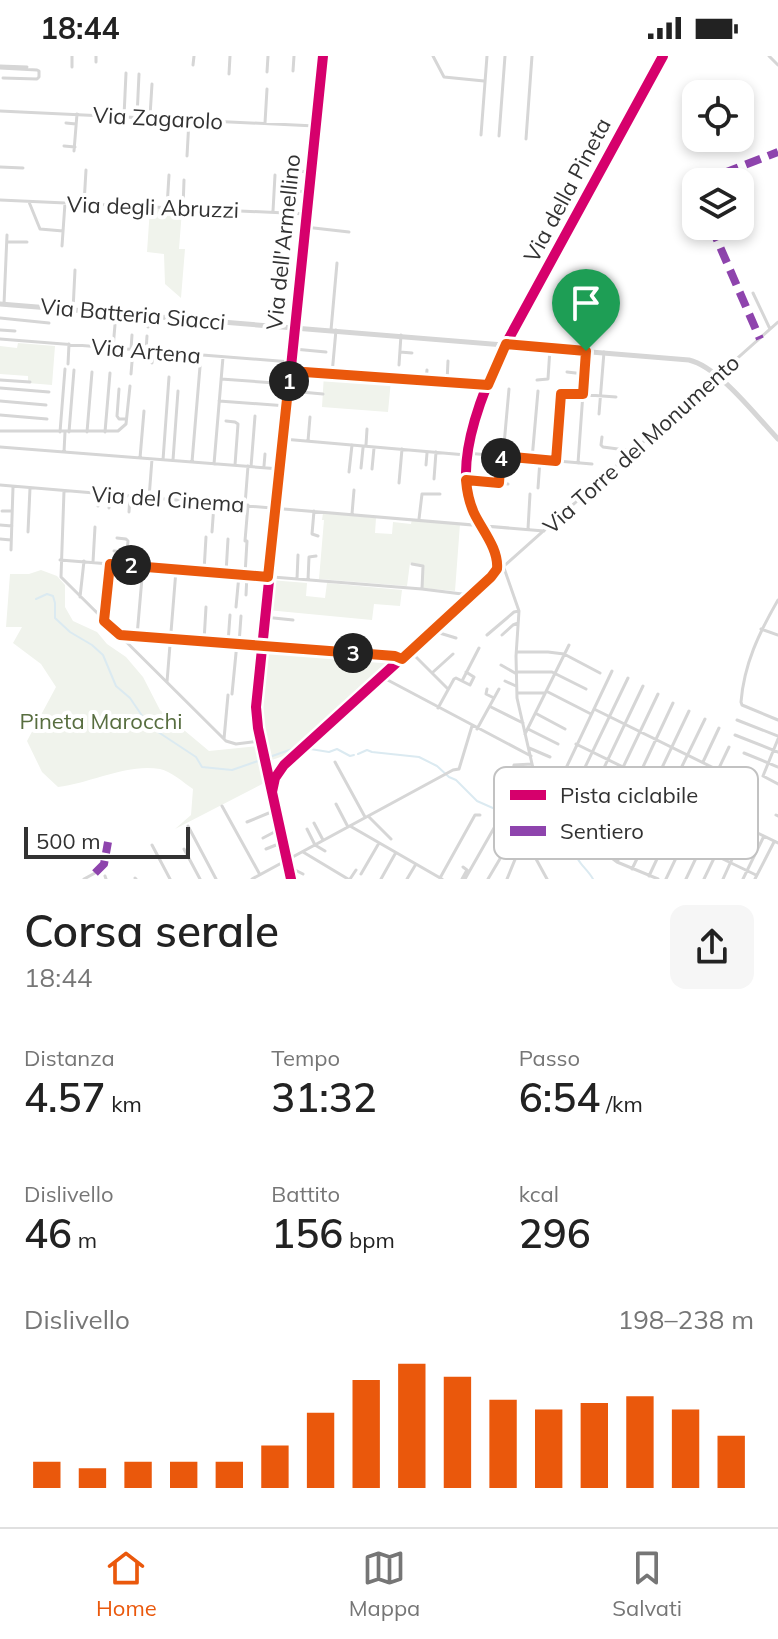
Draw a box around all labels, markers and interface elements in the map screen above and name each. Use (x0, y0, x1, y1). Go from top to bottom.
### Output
text: 18:44 (40, 9, 119, 47)
map controls (682, 80, 754, 240)
button: locate (682, 80, 754, 152)
street label: Via Zagarolo (92, 101, 224, 135)
street label: Via della Pineta (517, 113, 617, 267)
street label: Via dell'Armellino (260, 153, 306, 331)
button: layers (682, 168, 754, 240)
street label: Via degli Abruzzi (66, 190, 240, 224)
pin (552, 269, 620, 351)
icon: arrive (564, 281, 608, 325)
street label: Via Batteria Siacci (39, 292, 227, 336)
street label: Via Artena (90, 332, 202, 370)
street label: Via Torre del Monumento (537, 348, 745, 540)
pin: 1 (269, 361, 309, 401)
text: 1 (282, 367, 296, 395)
pin: 4 (481, 438, 521, 478)
text: 4 (494, 444, 508, 472)
street label: Via del Cinema (91, 480, 245, 518)
pin: 2 (111, 545, 151, 585)
text: 2 (124, 551, 138, 579)
pin: 3 (333, 633, 373, 673)
text: 3 (346, 639, 360, 667)
park label: Pineta Marocchi (19, 707, 183, 735)
legend (494, 767, 758, 859)
text: Pista ciclabile (560, 781, 698, 809)
text: Sentiero (560, 817, 644, 845)
scale bar (24, 823, 190, 859)
text: 500 m (36, 827, 101, 855)
text: Corsa serale (24, 903, 279, 958)
button: share (670, 905, 754, 989)
text: 18:44 (24, 961, 92, 994)
text: Distanza (24, 1044, 115, 1072)
text: Tempo (271, 1044, 340, 1072)
text: Passo (519, 1044, 580, 1072)
text: 4.57 (24, 1072, 105, 1122)
text: 31:32 (271, 1072, 377, 1122)
text: 6:54 (519, 1072, 600, 1122)
text: km (105, 1090, 142, 1118)
text: /km (600, 1090, 643, 1118)
text: Dislivello (24, 1180, 114, 1208)
text: Battito (271, 1180, 340, 1208)
text: kcal (519, 1180, 559, 1208)
text: 46 (24, 1208, 72, 1258)
text: 156 (271, 1208, 343, 1258)
text: 296 (519, 1208, 591, 1258)
text: m (72, 1226, 97, 1254)
text: bpm (343, 1226, 395, 1254)
text: Dislivello (24, 1303, 130, 1336)
text: 198–238 m (618, 1303, 754, 1336)
tab: Home (96, 1546, 157, 1622)
tab: Mappa (349, 1546, 420, 1622)
tab: Salvati (612, 1546, 682, 1622)

